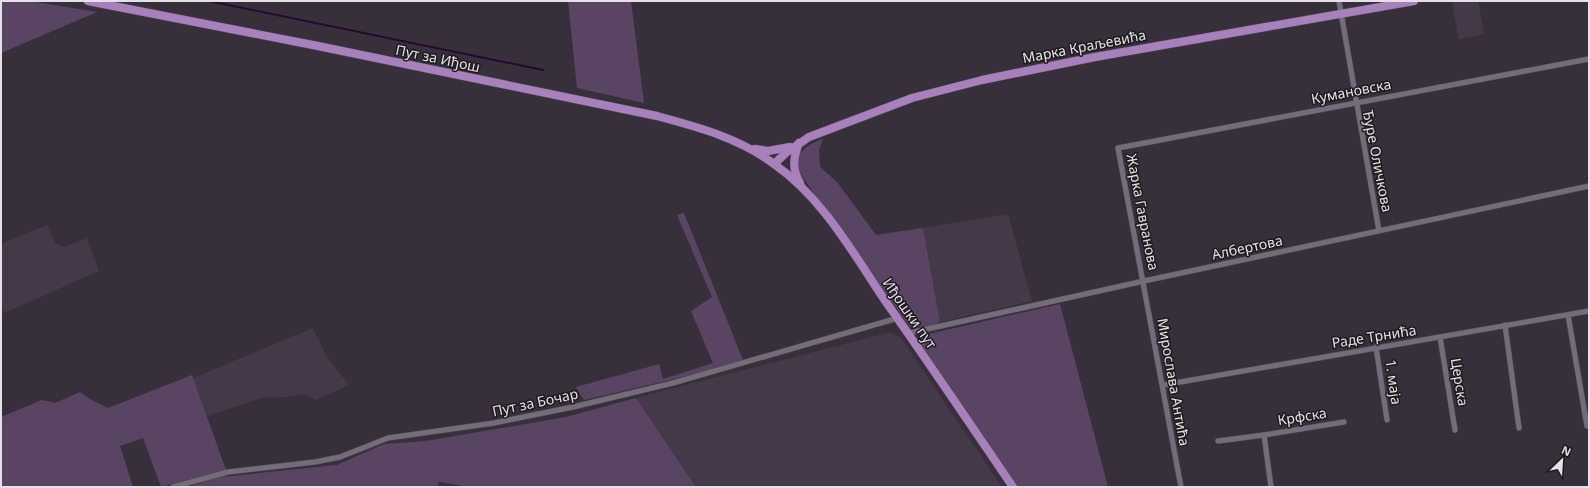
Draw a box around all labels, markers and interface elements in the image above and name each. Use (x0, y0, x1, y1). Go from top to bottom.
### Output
street label: Марка Краљевића (1021, 25, 1147, 67)
street label: Пут за Иђош (394, 40, 482, 76)
street label: Кумановска (1309, 74, 1393, 108)
street label: Ђуре Оличкова (1359, 108, 1397, 214)
street label: Жарка Гавранова (1122, 152, 1164, 272)
street label: Албертова (1210, 230, 1284, 264)
street label: Иђошки пут (879, 274, 942, 352)
street label: Мирослава Антића (1153, 317, 1195, 447)
street label: Раде Трнића (1330, 320, 1418, 352)
street label: Церска (1447, 357, 1473, 407)
street label: 1. маја (1381, 358, 1407, 406)
street label: Пут за Бочар (490, 384, 580, 420)
street label: Крфска (1276, 403, 1328, 429)
north arrow (1542, 440, 1582, 480)
text: N (1559, 442, 1574, 459)

